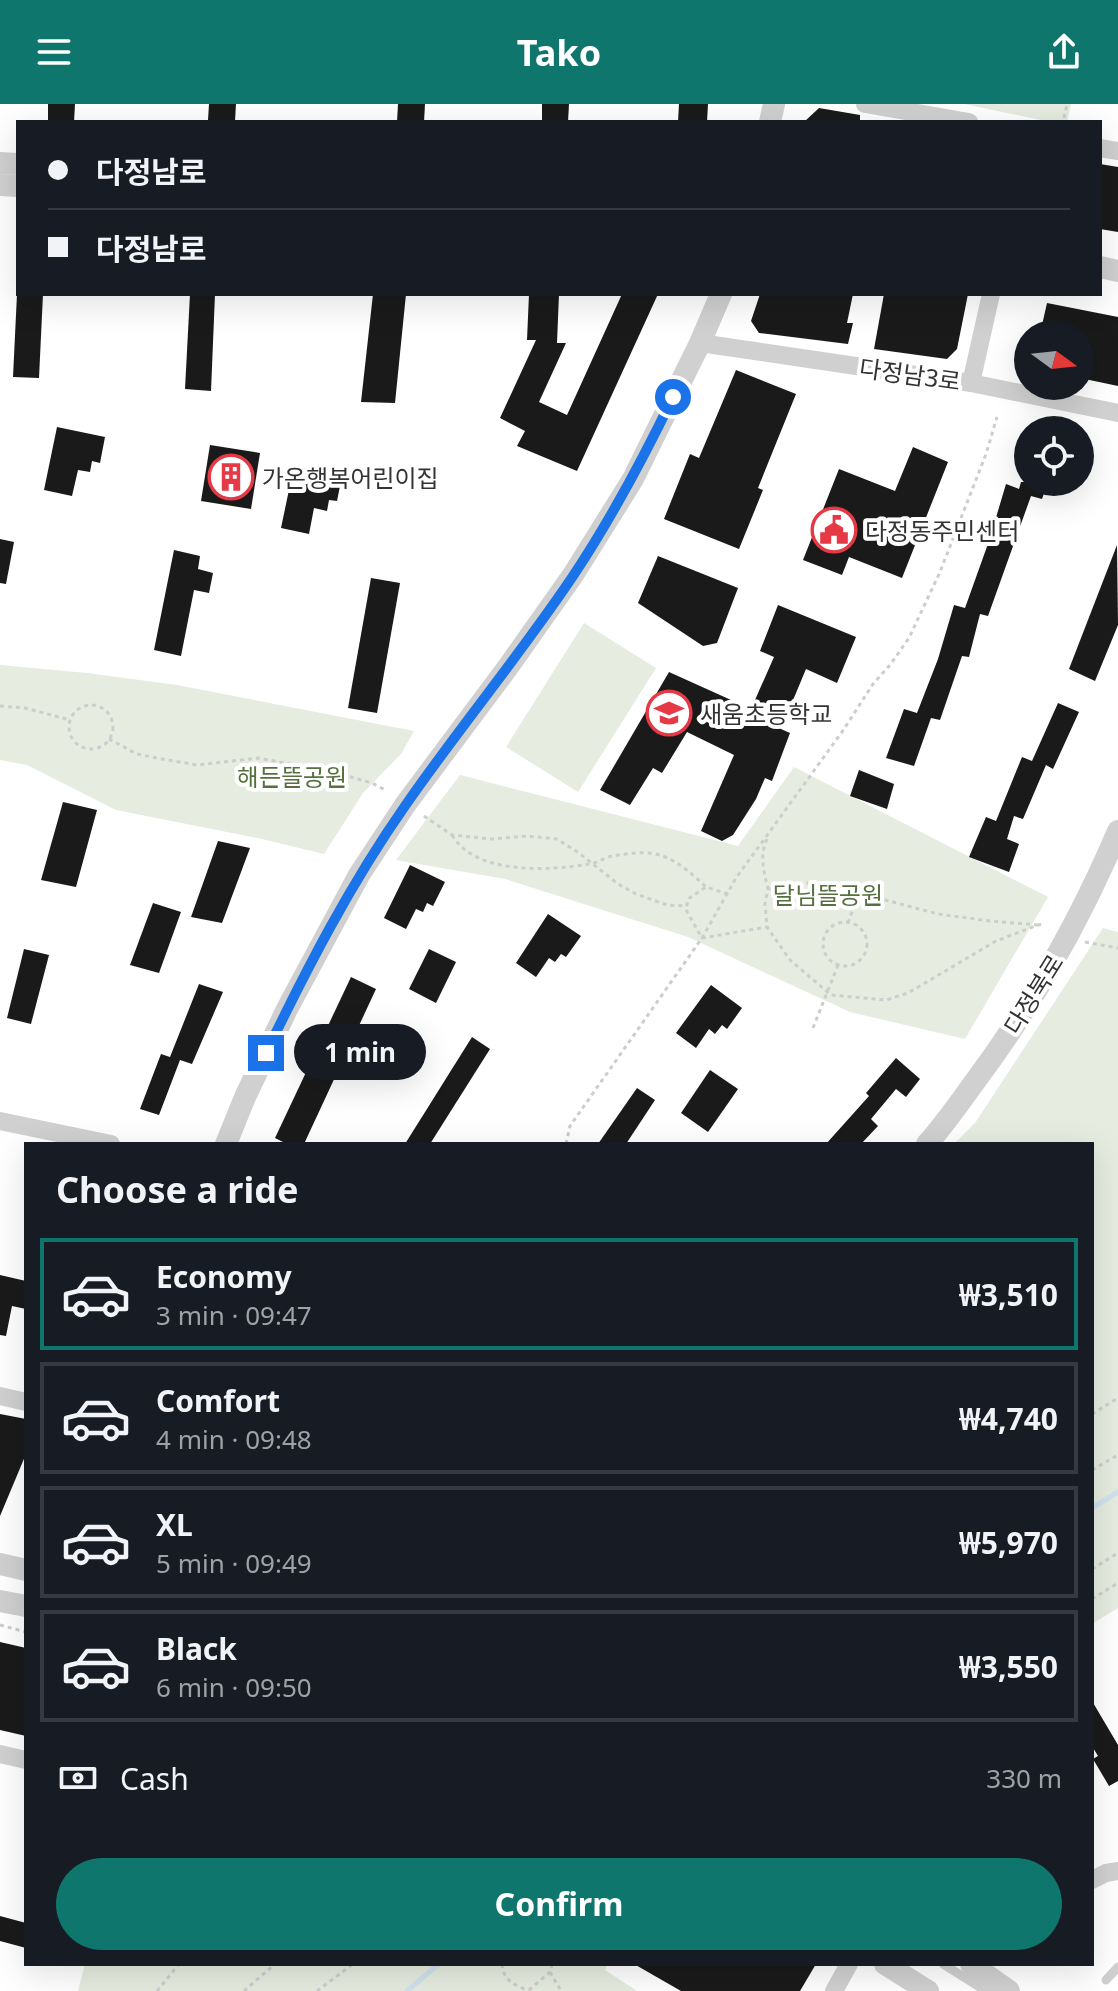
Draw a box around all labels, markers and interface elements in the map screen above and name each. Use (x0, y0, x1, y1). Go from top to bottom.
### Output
text: Tako (517, 28, 601, 77)
icon: menu (32, 30, 76, 74)
icon: share (1042, 30, 1086, 74)
text: 다정남로 (96, 151, 206, 192)
text: 다정남로 (96, 228, 206, 269)
north arrow (1014, 320, 1094, 400)
map controls (1014, 320, 1094, 496)
street label: 다정남3로 (857, 351, 963, 397)
route start (655, 379, 691, 415)
button: locate (1014, 416, 1094, 496)
building icon: 가온행복어린이집 (207, 453, 255, 501)
place label: 가온행복어린이집 (262, 461, 439, 494)
public building icon: 다정동주민센터 (810, 506, 858, 554)
place label: 다정동주민센터 (865, 514, 1020, 547)
school or university icon: 새움초등학교 (645, 689, 693, 737)
place label: 새움초등학교 (700, 697, 832, 730)
park label: 해든뜰공원 (237, 760, 347, 793)
park label: 달님뜰공원 (773, 878, 883, 911)
street label: 다정북로 (996, 948, 1070, 1040)
callout: 1 min (294, 1025, 426, 1081)
text: 1 min (324, 1034, 396, 1070)
route end (248, 1035, 284, 1071)
text: Choose a ride (56, 1165, 298, 1214)
text: Economy (156, 1256, 292, 1297)
icon: car (60, 1258, 132, 1330)
text: ₩3,510 (959, 1274, 1058, 1315)
text: 3 min · 09:47 (156, 1297, 312, 1333)
text: Comfort (156, 1380, 280, 1421)
icon: car (60, 1382, 132, 1454)
text: ₩4,740 (959, 1398, 1058, 1439)
text: 4 min · 09:48 (156, 1421, 312, 1457)
text: XL (156, 1504, 193, 1545)
icon: car (60, 1506, 132, 1578)
text: ₩5,970 (959, 1522, 1058, 1563)
text: 5 min · 09:49 (156, 1545, 312, 1581)
text: Black (156, 1628, 237, 1669)
icon: car (60, 1630, 132, 1702)
text: ₩3,550 (959, 1646, 1058, 1687)
text: 6 min · 09:50 (156, 1669, 312, 1705)
icon: cash (56, 1756, 100, 1800)
text: Cash (120, 1758, 189, 1799)
text: 330 m (986, 1760, 1062, 1796)
button: Confirm (56, 1858, 1062, 1950)

